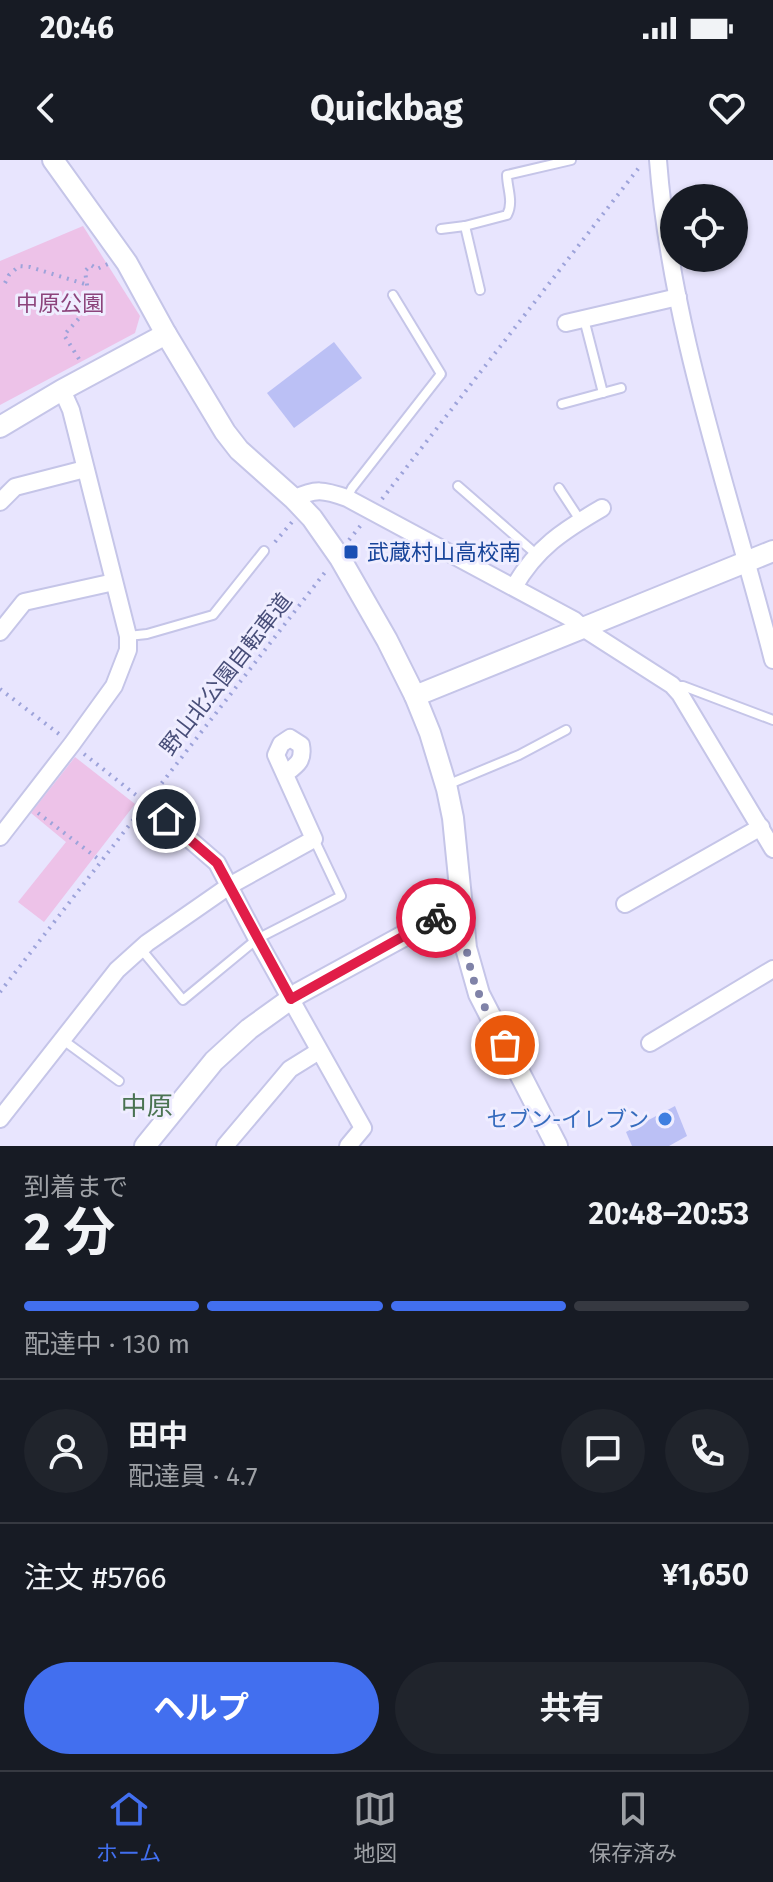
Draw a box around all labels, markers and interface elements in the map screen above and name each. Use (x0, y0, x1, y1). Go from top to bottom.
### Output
text: 20:46 (40, 10, 114, 46)
icon: back (24, 86, 68, 130)
text: Quickbag (310, 86, 463, 130)
icon: heart (705, 86, 749, 130)
map controls (660, 184, 748, 272)
button: locate (660, 184, 748, 272)
park label: 中原公園 (16, 290, 104, 317)
place label: 武蔵村山高校南 (367, 539, 521, 566)
marker: 武蔵村山高校南 (342, 543, 360, 561)
street label: 野山北公園自転車道 (154, 588, 298, 760)
pin (132, 785, 200, 853)
icon: home (144, 797, 188, 841)
courier (396, 878, 476, 958)
icon: bike (414, 896, 458, 940)
pin (471, 1011, 539, 1079)
icon: bag (483, 1023, 527, 1067)
district label: 中原 (121, 1091, 173, 1122)
place label: セブン-イレブン (486, 1106, 649, 1133)
marker: セブン-イレブン (656, 1110, 674, 1128)
text: 到着まで (24, 1172, 128, 1203)
text: 20:48–20:53 (588, 1196, 749, 1232)
text: 2 分 (24, 1201, 115, 1264)
text: 配達中 · 130 m (24, 1329, 190, 1360)
button: person (24, 1409, 108, 1493)
button: chat (561, 1409, 645, 1493)
button: phone (665, 1409, 749, 1493)
text: 田中 (128, 1418, 188, 1454)
text: 配達員 · 4.7 (128, 1461, 258, 1492)
text: ¥1,650 (662, 1557, 749, 1593)
text: 注文 #5766 (24, 1560, 166, 1596)
button: ヘルプ (24, 1662, 379, 1754)
button: 共有 (395, 1662, 749, 1754)
tab: ホーム (96, 1787, 161, 1867)
tab: 地図 (353, 1787, 397, 1867)
tab: 保存済み (589, 1787, 677, 1867)

